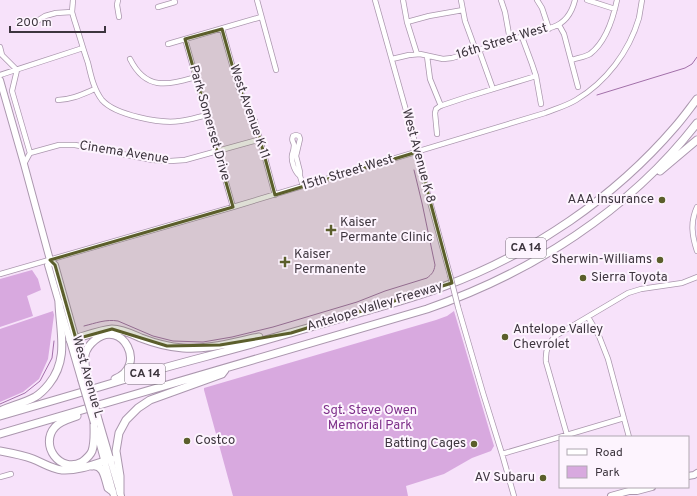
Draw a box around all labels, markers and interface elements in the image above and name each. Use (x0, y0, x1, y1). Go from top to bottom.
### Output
scale bar (10, 8, 105, 34)
text: 200 m (16, 15, 52, 31)
street label: 16th Street West (454, 20, 550, 63)
street label: Park Somerset Drive (185, 63, 233, 183)
street label: West Avenue K 11 (225, 63, 273, 161)
street label: West Avenue K 8 (398, 107, 438, 205)
street label: Cinema Avenue (78, 138, 170, 168)
street label: 15th Street West (300, 151, 396, 195)
place label: AAA Insurance (567, 192, 654, 208)
marker: AAA Insurance (657, 195, 667, 205)
place label: Kaiser Permante Clinic (340, 215, 433, 246)
marker: Kaiser Permante Clinic (325, 224, 337, 236)
road number: CA 14 (506, 238, 546, 258)
place label: Kaiser Permanente (294, 247, 366, 278)
place label: Sherwin-Williams (551, 252, 652, 268)
marker: Sherwin-Williams (655, 255, 665, 265)
marker: Kaiser Permanente (279, 256, 291, 268)
place label: Sierra Toyota (591, 270, 668, 286)
marker: Sierra Toyota (578, 273, 588, 283)
street label: Antelope Valley Freeway (305, 279, 445, 335)
place label: Antelope Valley Chevrolet (513, 322, 603, 353)
marker: Antelope Valley Chevrolet (500, 332, 510, 342)
street label: West Avenue L (68, 334, 106, 420)
road number: CA 14 (125, 364, 165, 384)
park label: Sgt. Steve Owen Memorial Park (323, 403, 417, 434)
place label: Costco (195, 433, 235, 449)
marker: Costco (182, 436, 192, 446)
place label: Batting Cages (384, 436, 466, 452)
legend (559, 436, 689, 488)
marker: Batting Cages (469, 439, 479, 449)
text: Road (595, 445, 623, 461)
text: Park (595, 465, 620, 481)
place label: AV Subaru (474, 470, 535, 486)
marker: AV Subaru (538, 473, 548, 483)

